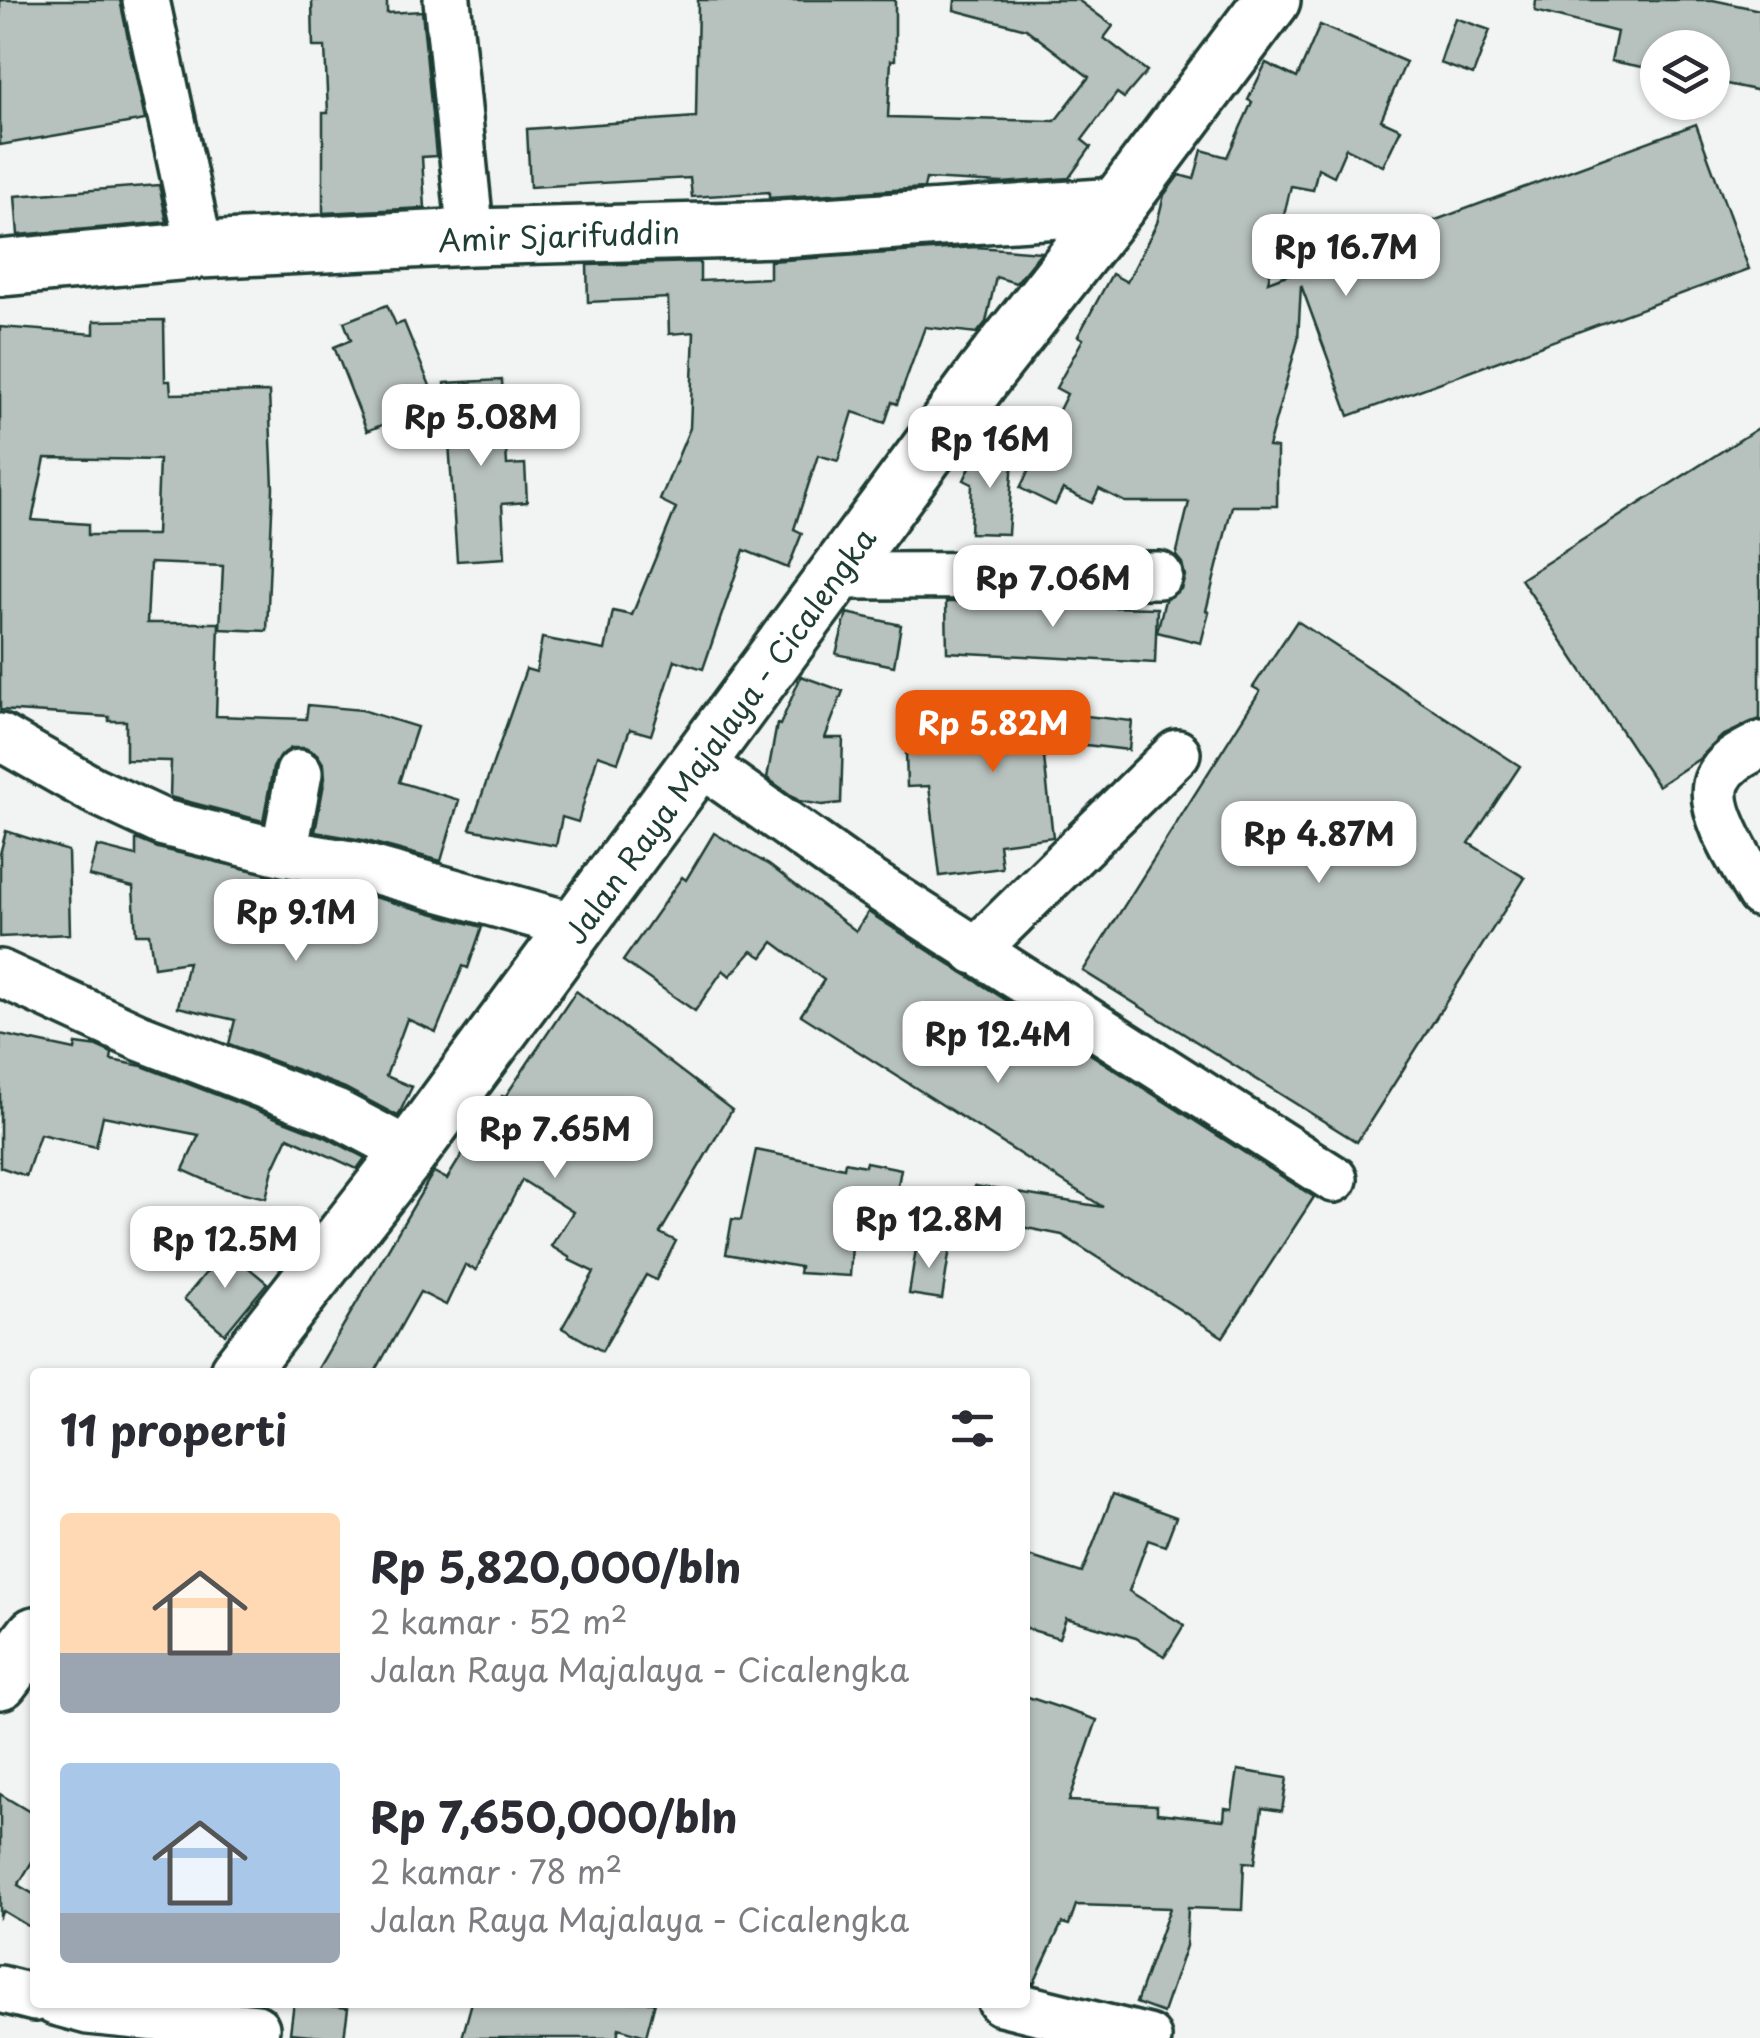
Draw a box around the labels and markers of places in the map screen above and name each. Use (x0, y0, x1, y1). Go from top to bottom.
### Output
pin: Rp 16.7M (1243, 214, 1449, 299)
pin: Rp 5.08M (378, 384, 584, 469)
pin: Rp 16M (909, 406, 1071, 491)
pin: Rp 7.06M (950, 545, 1156, 630)
pin: Rp 5.82M (890, 690, 1096, 775)
pin: Rp 4.87M (1216, 801, 1422, 886)
pin: Rp 9.1M (204, 879, 388, 964)
pin: Rp 12.4M (895, 1001, 1101, 1086)
pin: Rp 7.65M (452, 1096, 658, 1181)
pin: Rp 12.8M (826, 1186, 1032, 1271)
pin: Rp 12.5M (122, 1206, 328, 1291)

